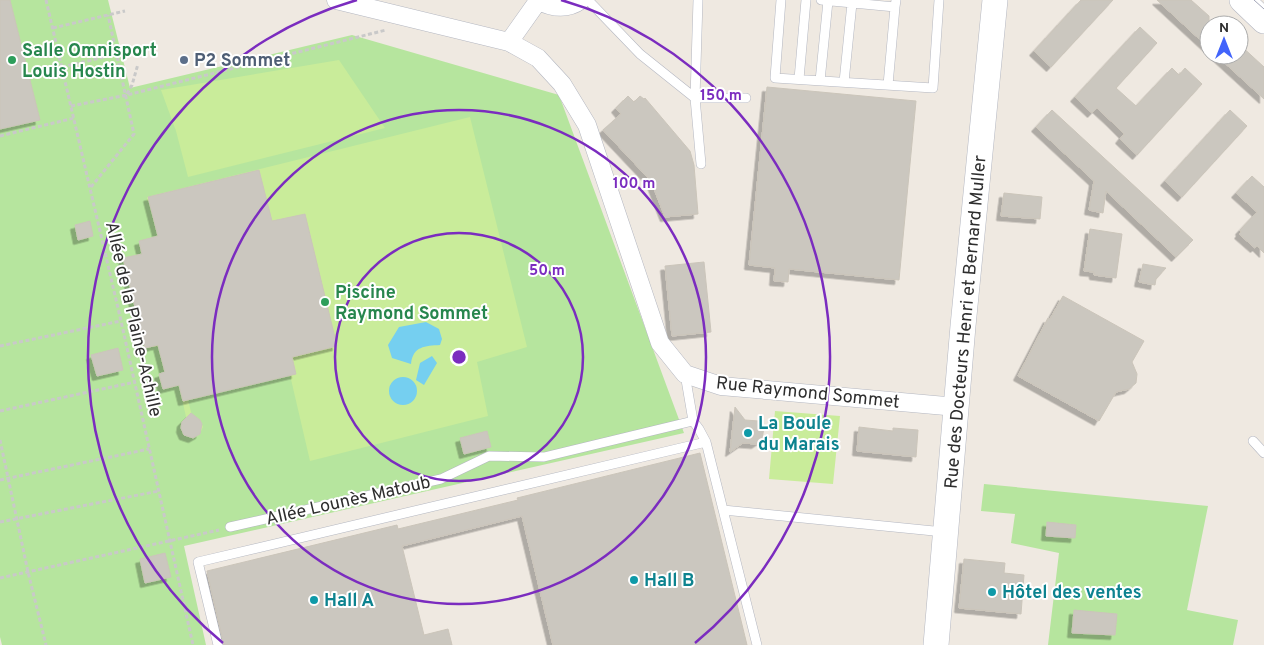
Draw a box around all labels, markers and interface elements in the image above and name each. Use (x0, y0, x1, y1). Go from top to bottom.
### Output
north arrow (1199, 15, 1249, 65)
text: N (1219, 20, 1229, 37)
place label: Salle Omnisport Louis Hostin (22, 40, 157, 84)
place label: P2 Sommet (194, 50, 290, 73)
marker: Salle Omnisport Louis Hostin (6, 54, 18, 66)
marker: P2 Sommet (178, 54, 190, 66)
text: 150 m (700, 87, 742, 106)
street label: Rue des Docteurs Henri et Bernard Muller (940, 154, 993, 490)
text: 100 m (613, 175, 655, 194)
street label: Allée de la Plaine-Achille (99, 219, 166, 419)
text: 50 m (529, 262, 565, 281)
place label: Piscine Raymond Sommet (335, 282, 488, 326)
marker: Piscine Raymond Sommet (319, 296, 331, 308)
centre of rings (450, 348, 468, 366)
street label: Rue Raymond Sommet (715, 372, 901, 415)
place label: La Boule du Marais (758, 413, 840, 457)
marker: La Boule du Marais (742, 427, 754, 439)
street label: Allée Lounès Matoub (264, 471, 433, 532)
place label: Hall B (644, 570, 694, 593)
marker: Hall B (628, 574, 640, 586)
place label: Hôtel des ventes (1002, 582, 1142, 605)
marker: Hôtel des ventes (986, 586, 998, 598)
place label: Hall A (324, 590, 374, 613)
marker: Hall A (308, 594, 320, 606)

